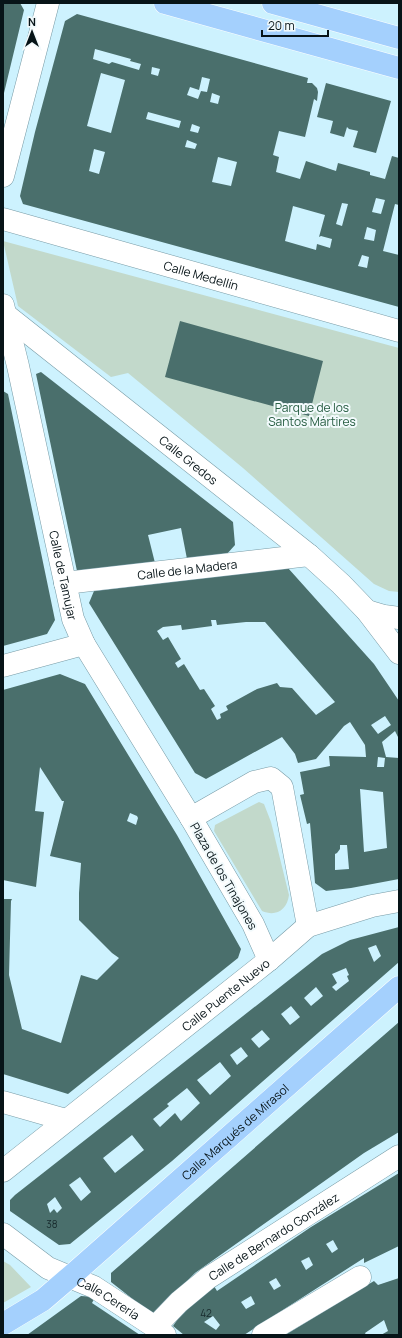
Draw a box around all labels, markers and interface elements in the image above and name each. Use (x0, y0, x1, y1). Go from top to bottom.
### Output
north arrow (12, 12, 52, 52)
scale bar (262, 12, 328, 38)
text: N (28, 14, 36, 29)
text: 20 m (268, 17, 295, 34)
street label: Calle Medellín (162, 256, 241, 294)
park label: Parque de los Santos Mártires (268, 399, 356, 430)
street label: Calle Gredos (156, 431, 222, 488)
street label: Calle de Tamujar (46, 529, 82, 622)
street label: Calle de la Madera (136, 555, 238, 583)
street label: Plaza de los Tinajones (186, 819, 262, 933)
street label: Calle Puente Nuevo (178, 954, 273, 1035)
street label: Calle Marqués de Mirasol (178, 1080, 292, 1184)
street label: Calle de Bernardo González (205, 1188, 342, 1284)
house number: 38 (46, 1217, 58, 1231)
street label: Calle Cerería (74, 1272, 143, 1323)
house number: 42 (200, 1306, 212, 1320)

